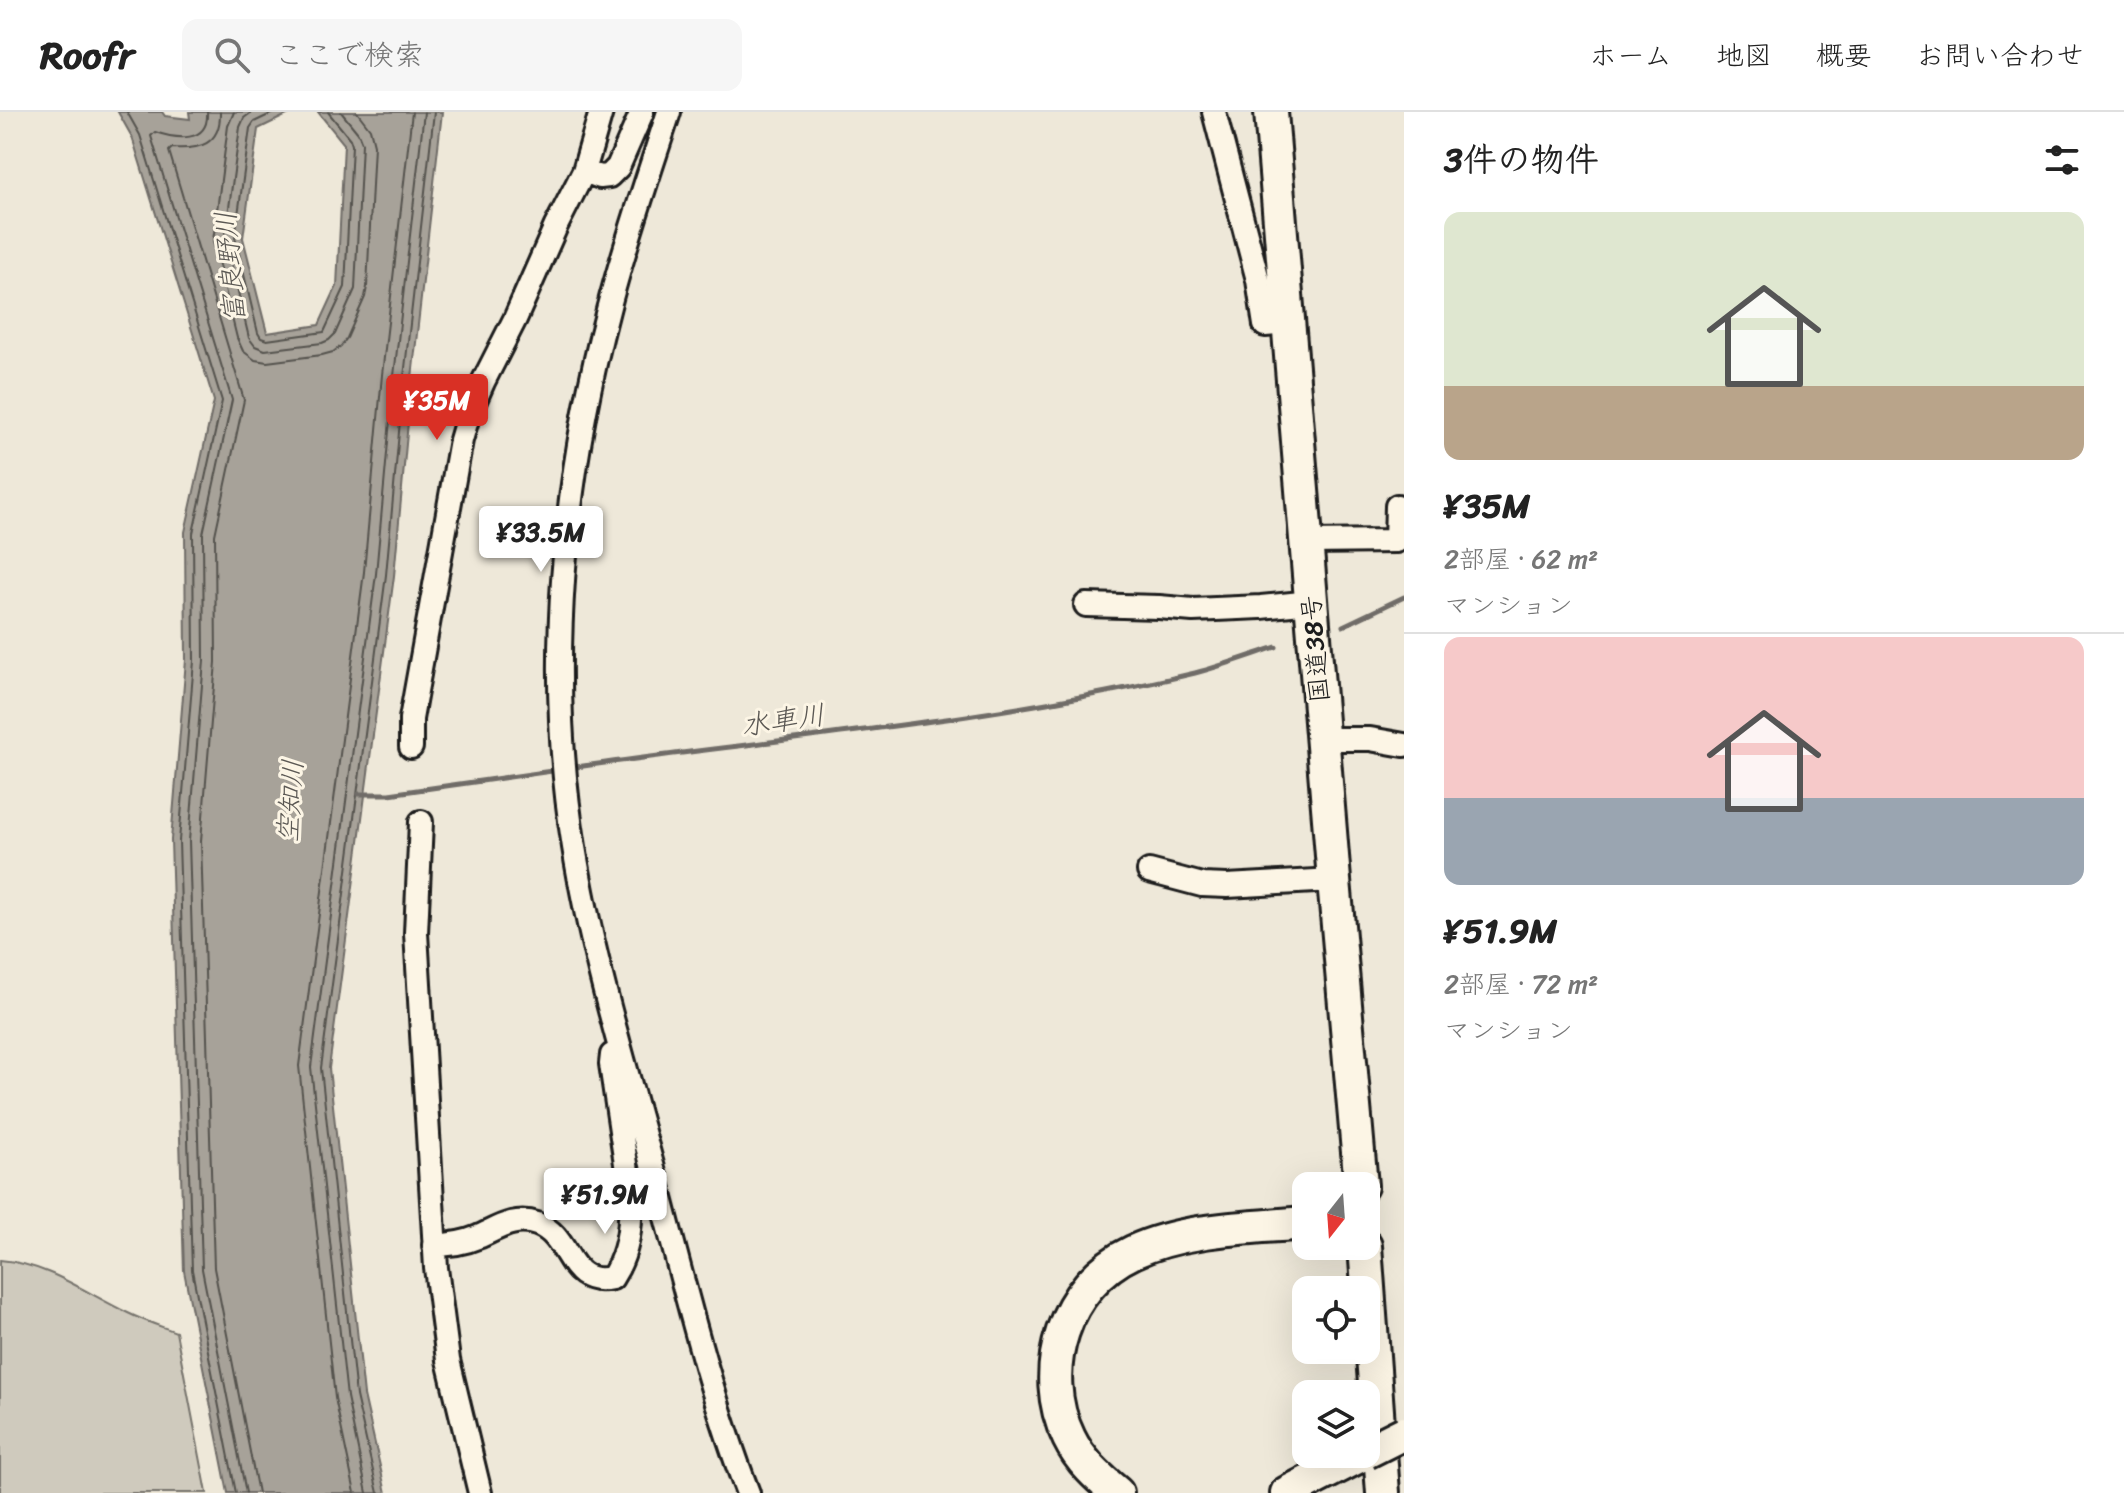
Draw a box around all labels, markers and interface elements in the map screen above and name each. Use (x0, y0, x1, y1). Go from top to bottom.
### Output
search box (182, 19, 742, 91)
text: Roofr (40, 22, 134, 89)
text: ここで検索 (274, 28, 424, 82)
text: ホーム (1589, 31, 1672, 80)
text: 地図 (1716, 31, 1772, 80)
text: 概要 (1816, 31, 1872, 80)
text: お問い合わせ (1916, 31, 2084, 80)
icon: search (210, 33, 254, 77)
text: 3件の物件 (1444, 130, 1599, 190)
icon: filters (2040, 138, 2084, 182)
water label: 富良野川 (201, 209, 259, 325)
icon: home (1692, 264, 1836, 408)
pin: ¥35M (390, 374, 484, 442)
text: ¥35M (404, 377, 470, 423)
text: ¥35M (1444, 476, 1530, 536)
pin: ¥33.5M (476, 506, 606, 574)
text: ¥33.5M (497, 509, 585, 555)
text: 2部屋 · 62 m² (1444, 536, 1598, 582)
text: マンション (1444, 582, 1573, 628)
street label: 国道38号 (1287, 593, 1343, 705)
icon: home (1692, 689, 1836, 833)
water label: 水車川 (738, 690, 828, 750)
water label: 空知川 (263, 757, 317, 845)
text: ¥51.9M (1444, 901, 1557, 961)
text: 2部屋 · 72 m² (1444, 961, 1598, 1007)
text: マンション (1444, 1007, 1573, 1053)
pin: ¥51.9M (540, 1168, 670, 1236)
text: ¥51.9M (562, 1171, 648, 1217)
north arrow (1292, 1172, 1380, 1260)
map controls (1292, 1172, 1380, 1468)
button: locate (1292, 1276, 1380, 1364)
button: layers (1292, 1380, 1380, 1468)

